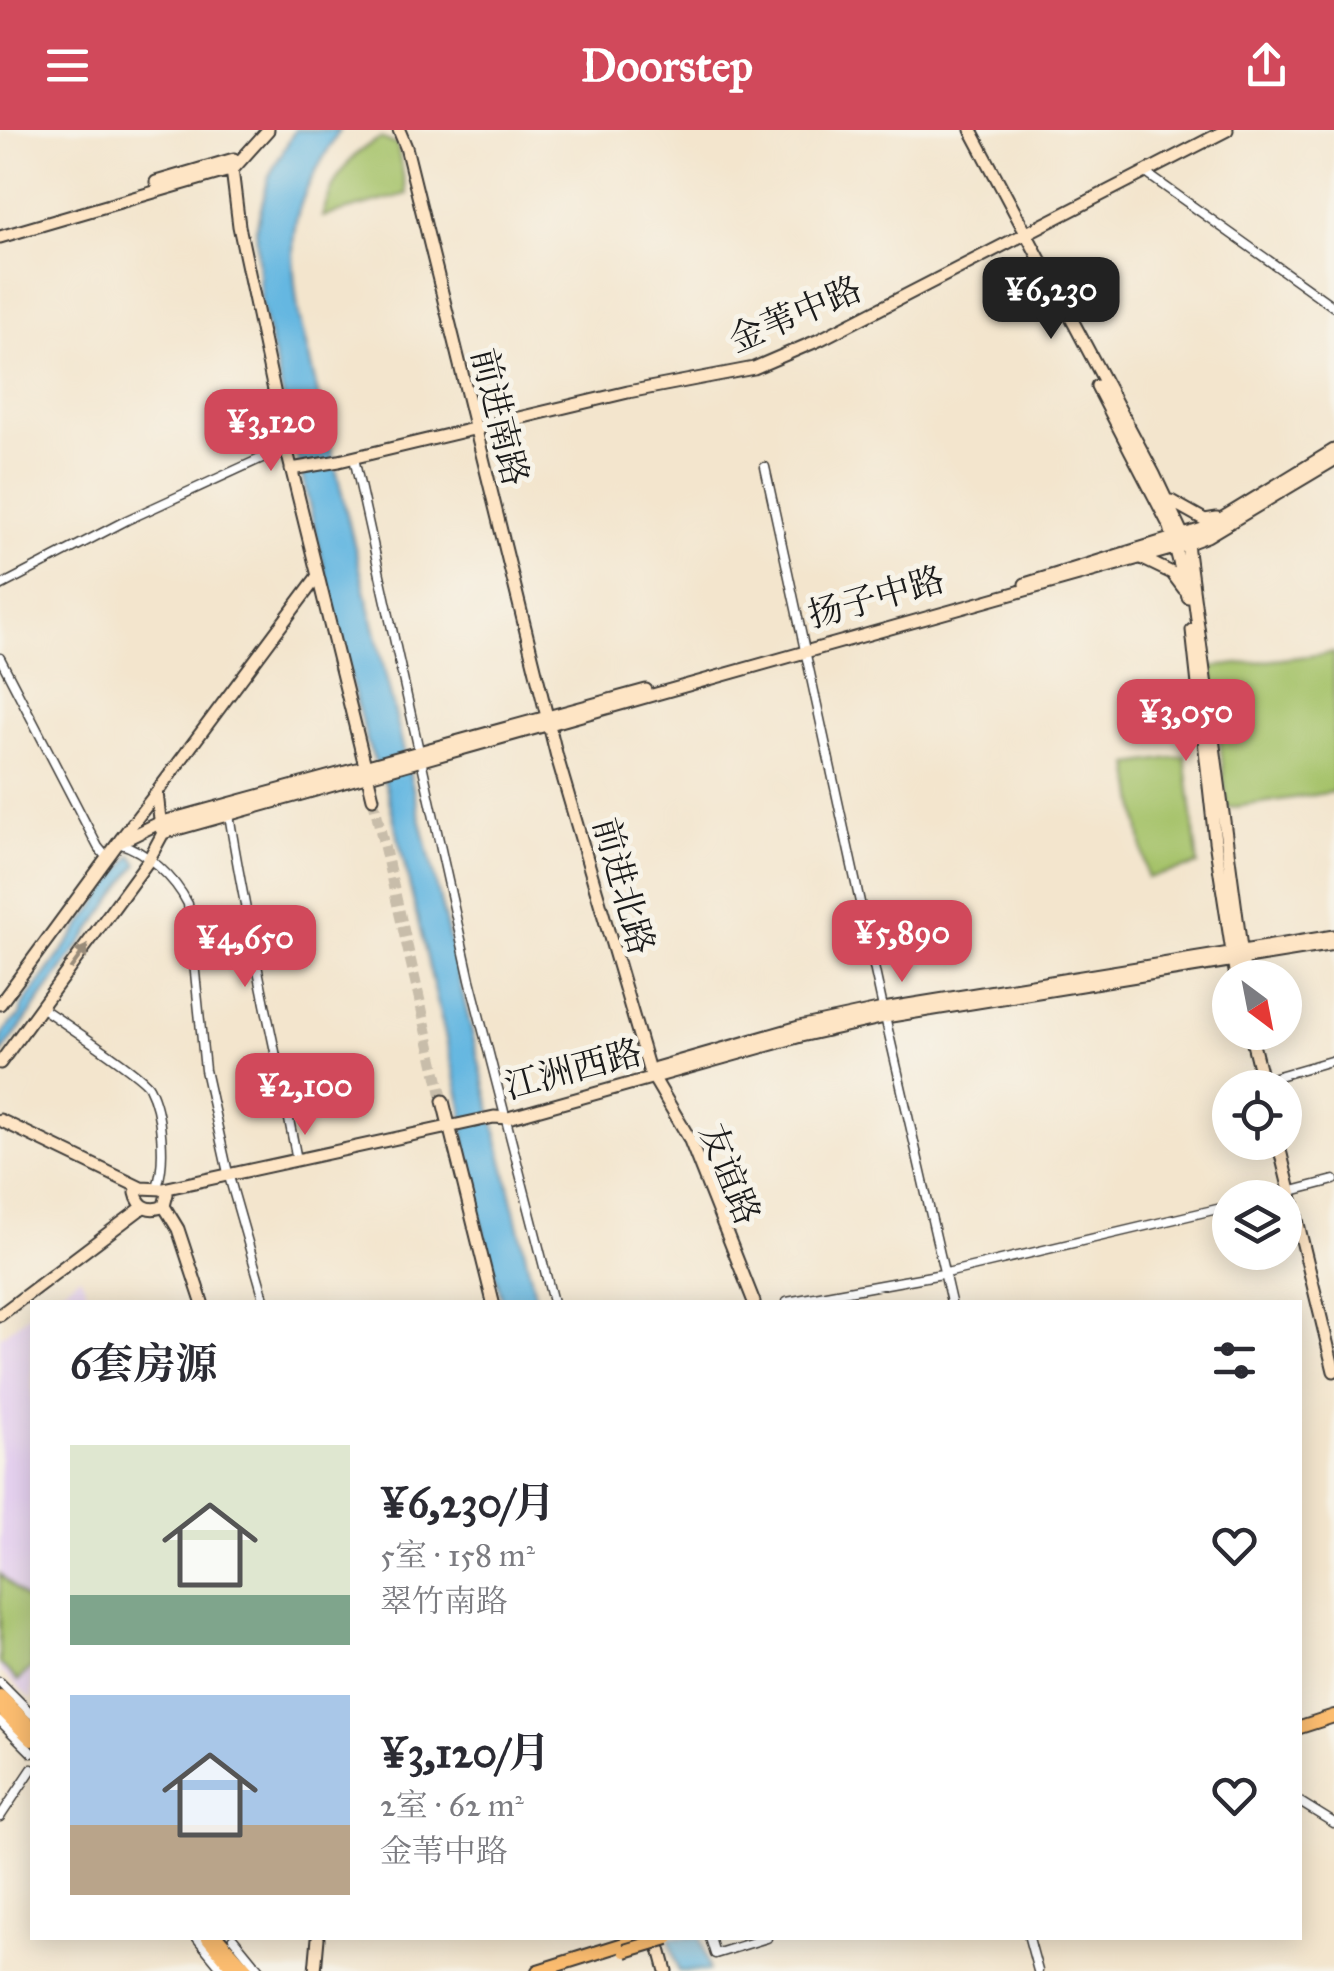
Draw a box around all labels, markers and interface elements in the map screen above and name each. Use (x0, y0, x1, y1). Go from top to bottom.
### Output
icon: menu (40, 38, 95, 93)
text: Doorstep (581, 38, 753, 93)
icon: share (1239, 38, 1294, 93)
pin: ¥6,230 (970, 257, 1132, 342)
street label: 金苇中路 (722, 267, 868, 362)
text: ¥6,230 (1005, 270, 1097, 309)
street label: 前进南路 (462, 344, 537, 490)
pin: ¥3,120 (190, 389, 352, 474)
text: ¥3,120 (226, 402, 316, 441)
street label: 扬子中路 (803, 558, 949, 637)
pin: ¥3,050 (1105, 679, 1267, 764)
text: ¥3,050 (1139, 692, 1233, 731)
street label: 前进北路 (584, 813, 663, 959)
pin: ¥5,890 (821, 900, 983, 985)
pin: ¥4,650 (164, 905, 326, 990)
text: ¥5,890 (854, 913, 950, 952)
text: ¥4,650 (196, 918, 294, 957)
one-way arrow (68, 943, 88, 970)
north arrow (1212, 960, 1302, 1050)
map controls (1212, 960, 1302, 1270)
street label: 江洲西路 (500, 1031, 646, 1108)
pin: ¥2,100 (224, 1053, 386, 1138)
text: ¥2,100 (257, 1066, 353, 1105)
button: locate (1212, 1070, 1302, 1160)
street label: 友谊路 (690, 1117, 769, 1231)
button: layers (1212, 1180, 1302, 1270)
icon: filters (1207, 1333, 1262, 1388)
text: 6套房源 (70, 1338, 218, 1390)
text: ¥6,230/月 (380, 1477, 555, 1529)
icon: home (150, 1485, 270, 1605)
icon: heart (1207, 1518, 1262, 1573)
text: 5室 · 158 m² (380, 1536, 535, 1575)
text: 翠竹南路 (380, 1582, 508, 1621)
text: ¥3,120/月 (380, 1727, 550, 1779)
icon: home (150, 1735, 270, 1855)
icon: heart (1207, 1768, 1262, 1823)
text: 2室 · 62 m² (380, 1786, 524, 1825)
text: 金苇中路 (380, 1832, 508, 1871)

